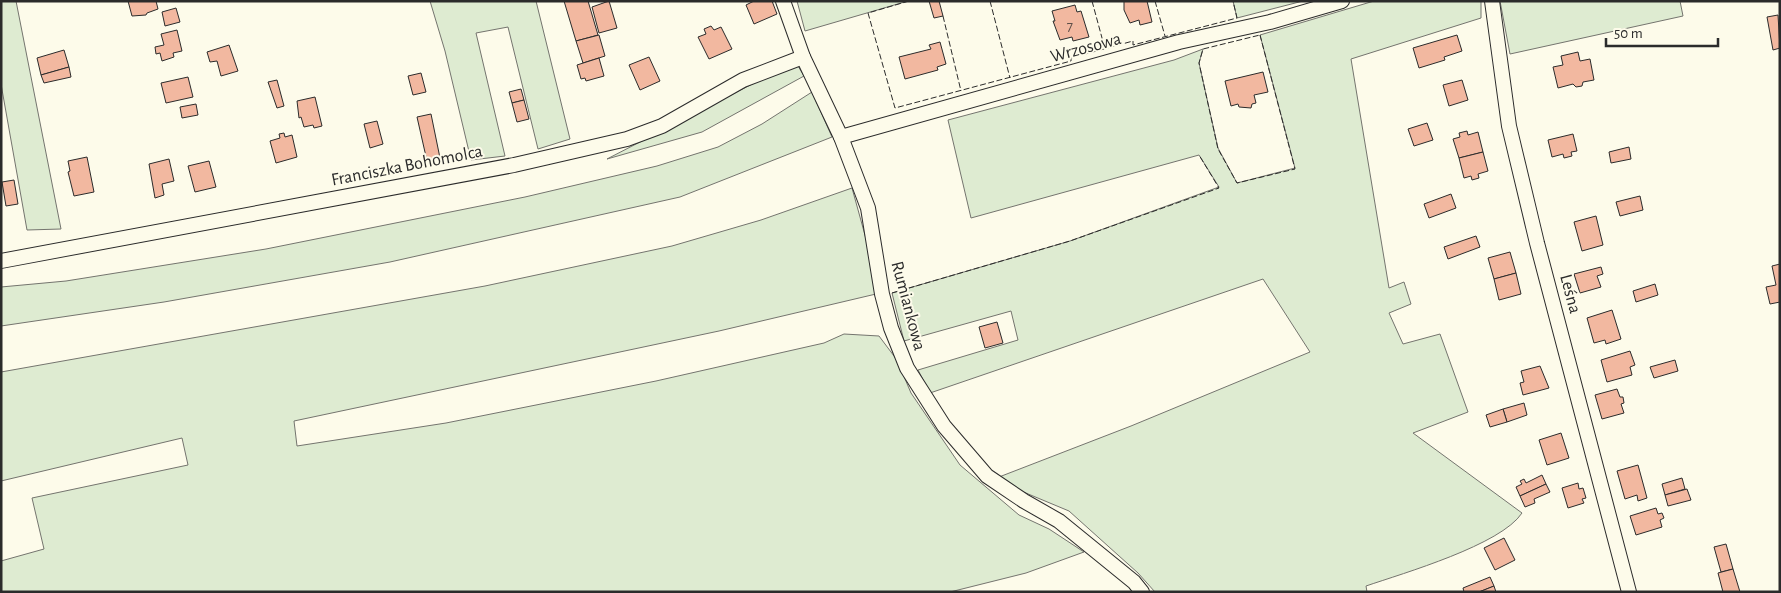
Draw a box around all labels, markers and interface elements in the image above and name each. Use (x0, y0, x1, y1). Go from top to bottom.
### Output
scale bar (1606, 15, 1718, 47)
house number: 7 (1067, 19, 1073, 34)
text: 50 m (1614, 26, 1643, 41)
street label: Wrzosowa (1049, 30, 1123, 66)
street label: Franciszka Bohomolca (330, 142, 484, 190)
street label: Rumiankowa (887, 259, 929, 353)
street label: Leśna (1556, 272, 1584, 316)

